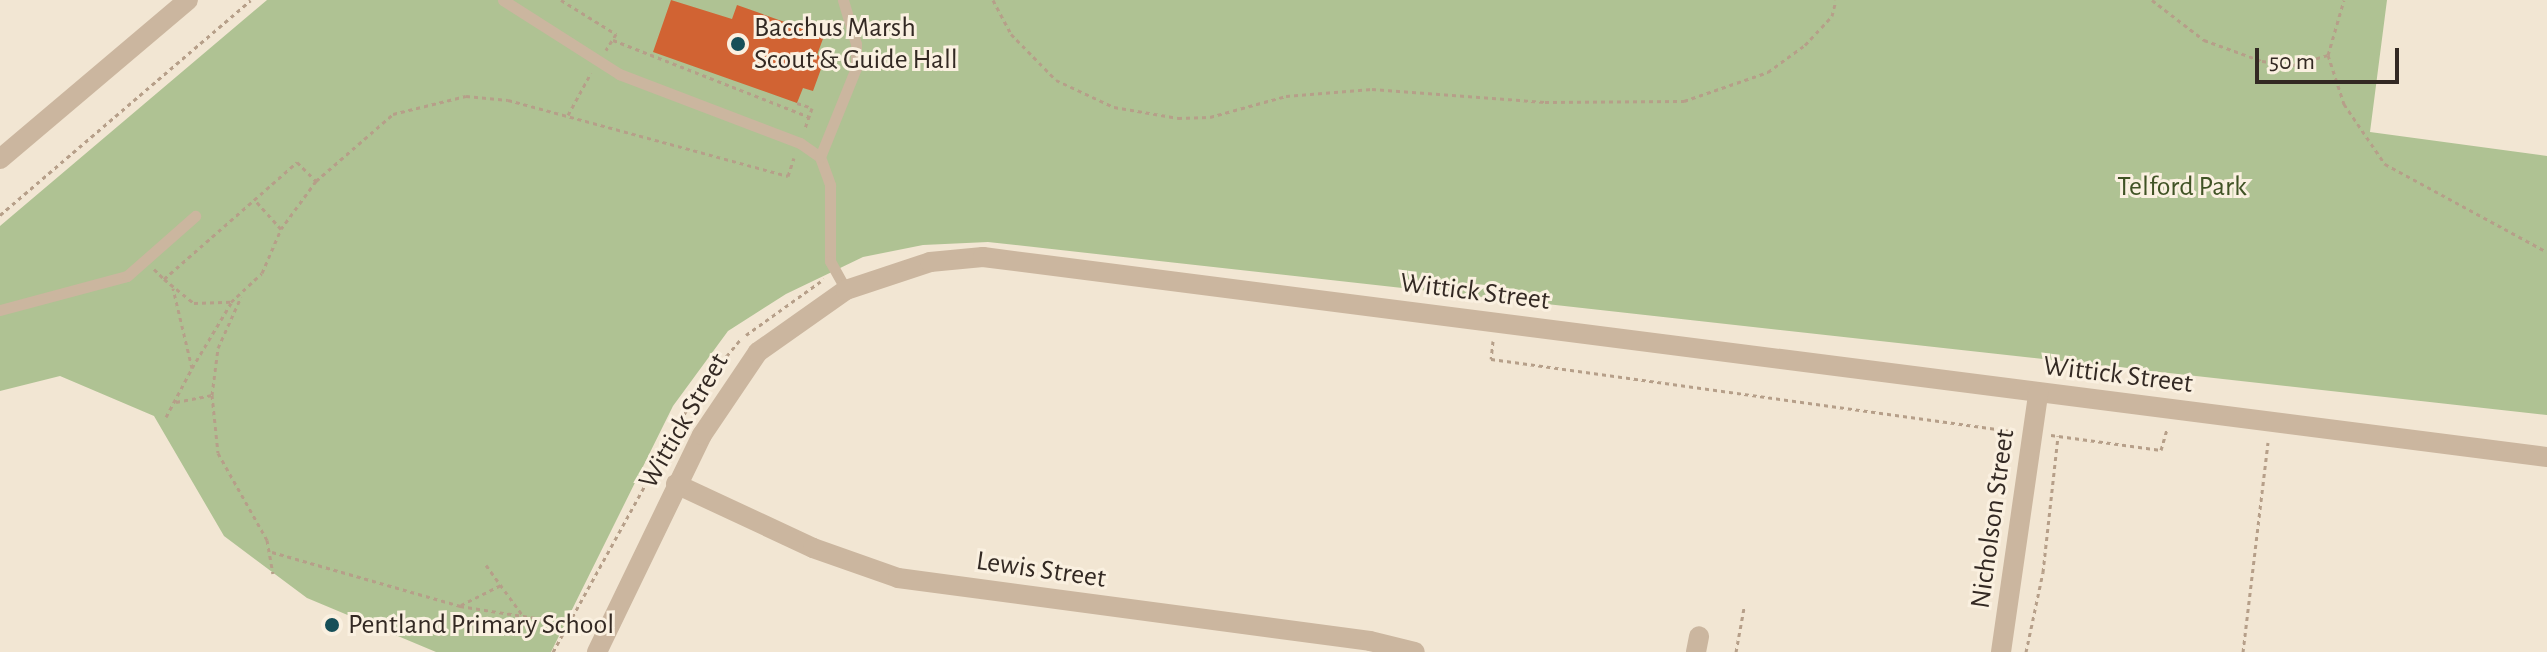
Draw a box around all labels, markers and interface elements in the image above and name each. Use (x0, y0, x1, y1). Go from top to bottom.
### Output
place label: Bacchus Marsh Scout & Guide Hall (754, 11, 958, 77)
scale bar (2259, 32, 2403, 82)
marker: Bacchus Marsh Scout & Guide Hall (729, 35, 747, 53)
text: 50 m (2269, 50, 2315, 74)
park label: Telford Park (2117, 170, 2247, 204)
street label: Wittick Street (1398, 266, 1552, 318)
street label: Wittick Street (632, 347, 736, 495)
street label: Wittick Street (2041, 349, 2195, 401)
street label: Nicholson Street (1964, 427, 2022, 611)
street label: Lewis Street (974, 544, 1108, 596)
place label: Pentland Primary School (348, 608, 614, 642)
marker: Pentland Primary School (323, 616, 341, 634)

